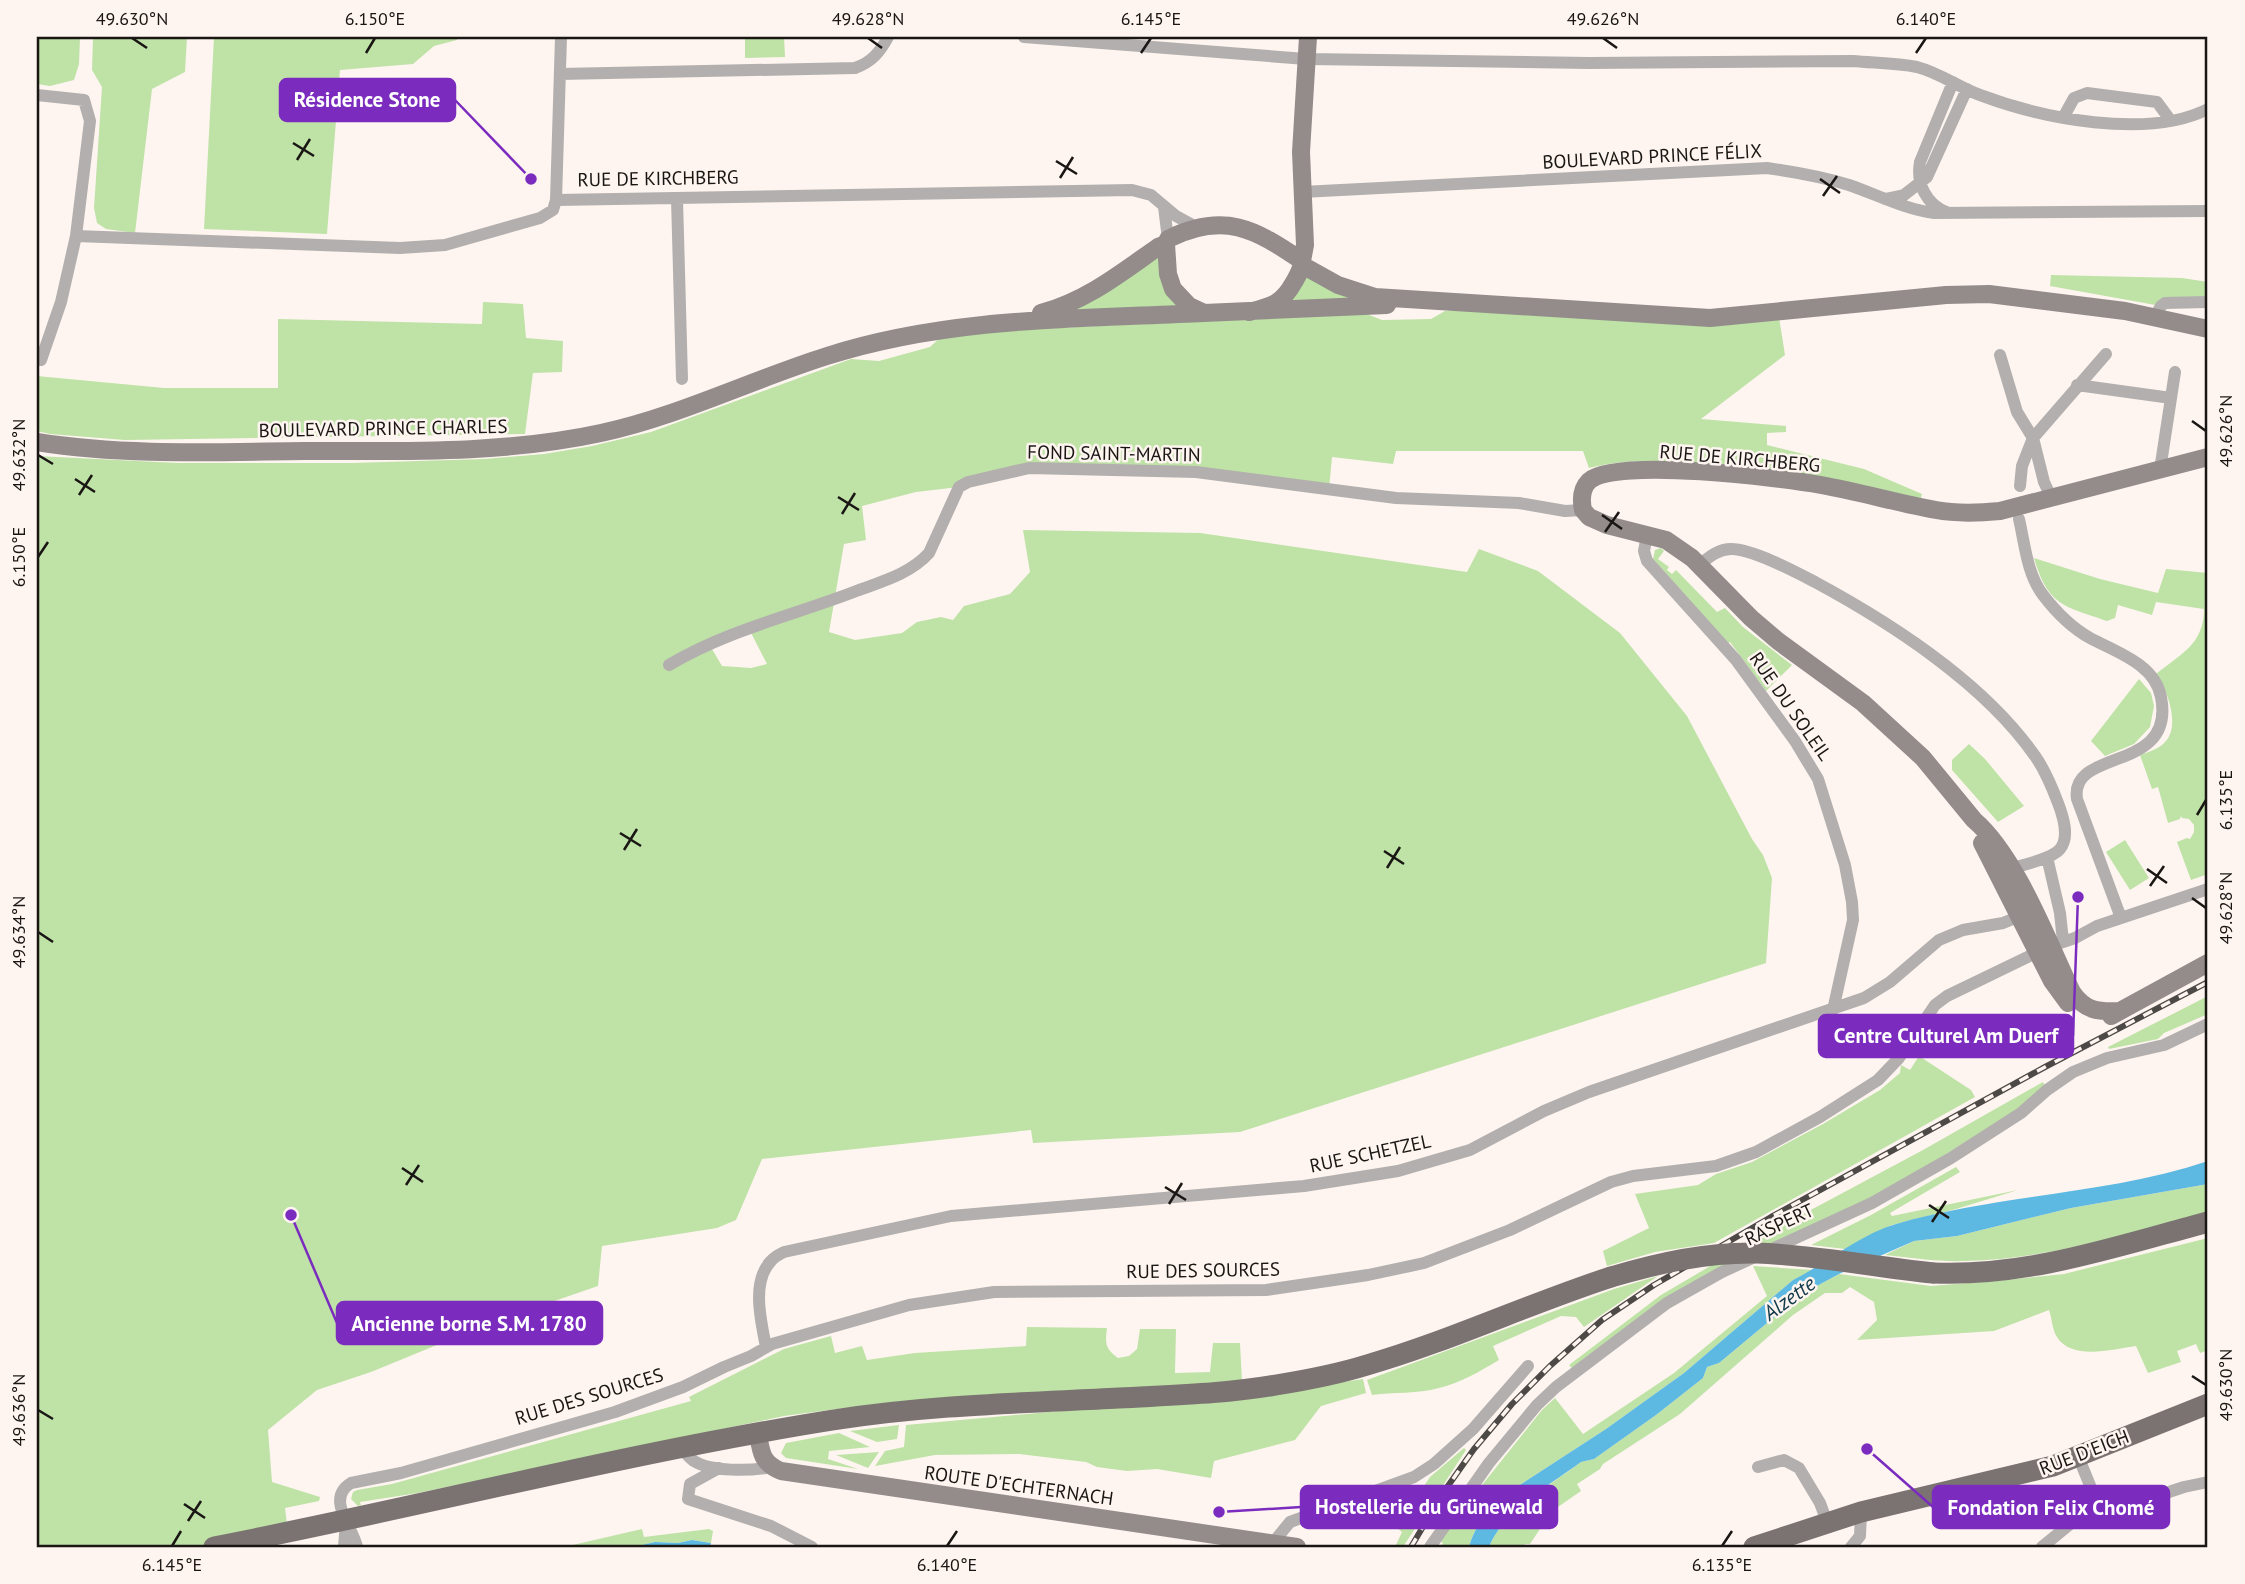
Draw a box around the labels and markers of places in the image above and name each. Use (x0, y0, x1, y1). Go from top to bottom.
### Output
callout: Résidence Stone (280, 79, 455, 121)
callout: Centre Culturel Am Duerf (1819, 1015, 2073, 1057)
callout: Ancienne borne S.M. 1780 (337, 1302, 602, 1344)
callout: Hostellerie du Grünewald (1301, 1486, 1557, 1528)
callout: Fondation Felix Chomé (1933, 1486, 2169, 1528)

